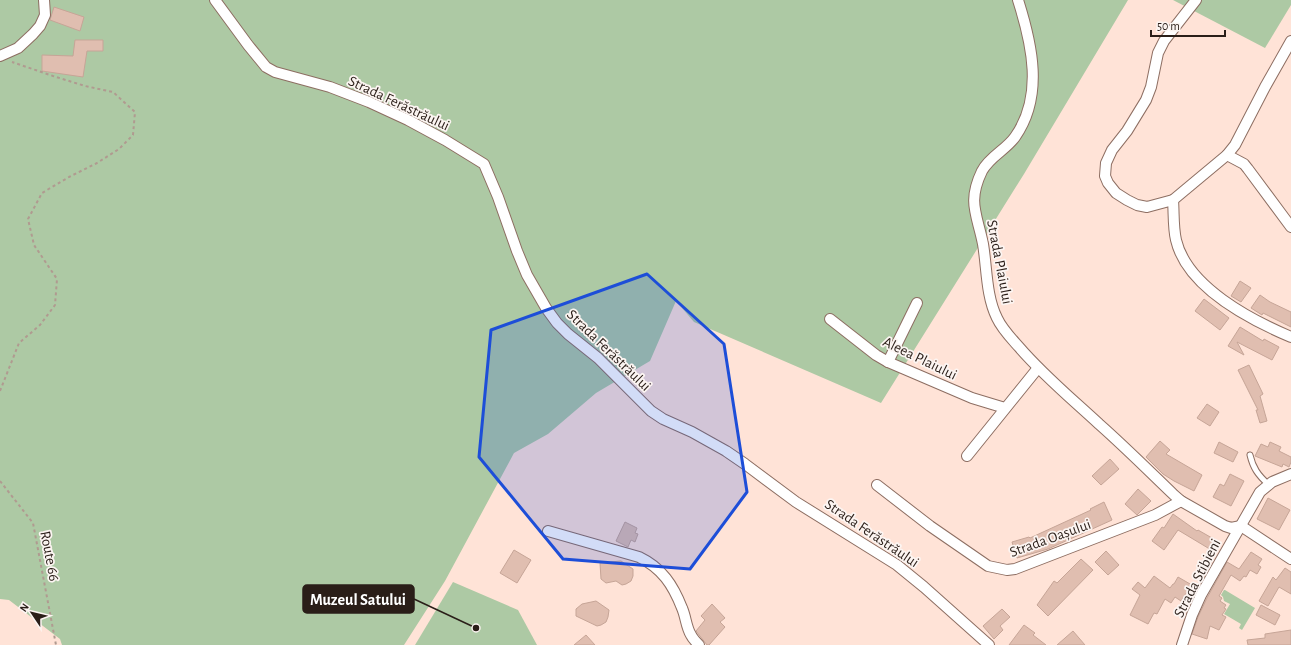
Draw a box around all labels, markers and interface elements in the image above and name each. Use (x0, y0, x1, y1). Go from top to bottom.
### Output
scale bar (1151, 12, 1225, 38)
text: 50 m (1157, 20, 1180, 32)
street label: Strada Ferăstrăului (346, 73, 452, 133)
street label: Strada Plaiului (984, 219, 1015, 305)
street label: Strada Ferăstrăului (564, 307, 653, 394)
street label: Aleea Plaiului (880, 334, 959, 383)
street label: Strada Ferăstrăului (822, 497, 921, 570)
street label: Strada Oașului (1008, 517, 1093, 561)
street label: Route 66 (37, 530, 62, 582)
street label: Strada Stibieni (1171, 537, 1224, 620)
callout: Muzeul Satului (303, 585, 414, 613)
text: Muzeul Satului (310, 592, 406, 608)
north arrow (12, 593, 52, 633)
text: N (18, 601, 31, 614)

